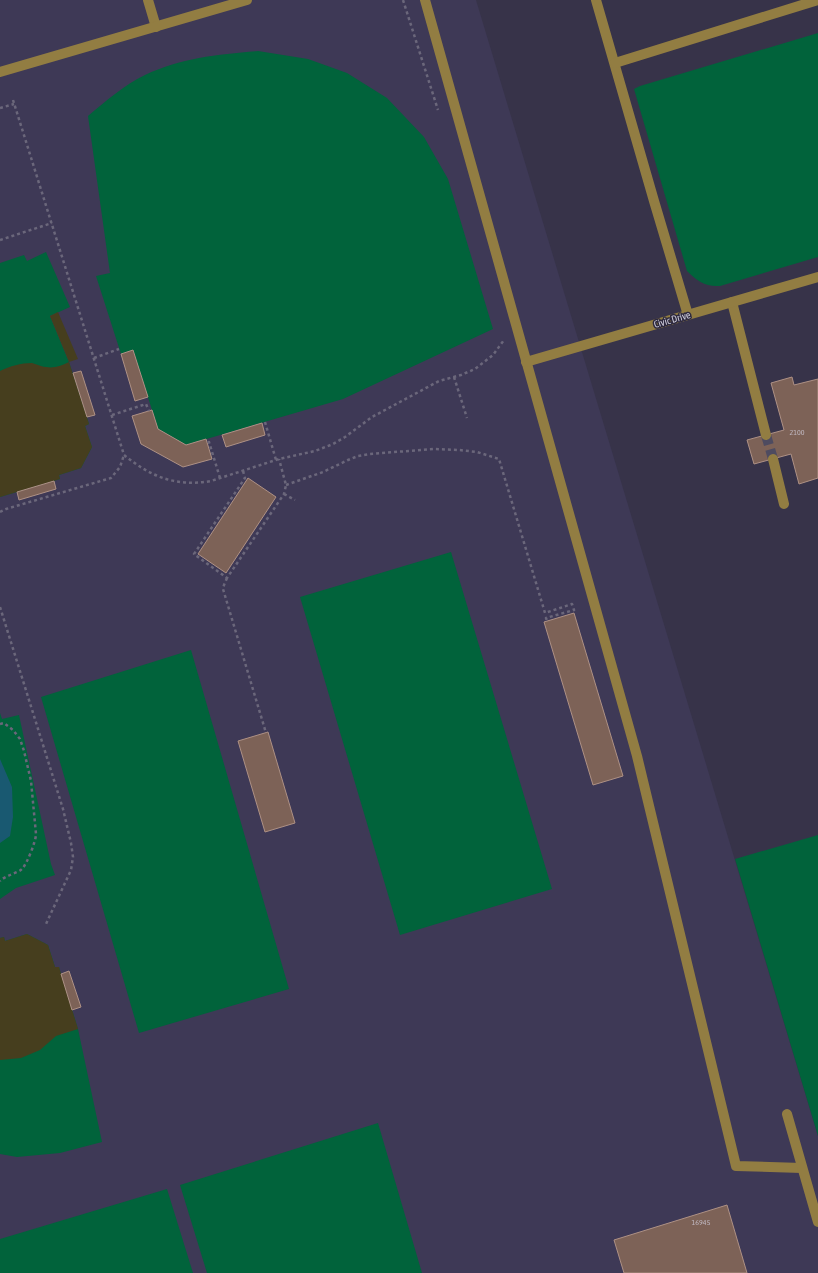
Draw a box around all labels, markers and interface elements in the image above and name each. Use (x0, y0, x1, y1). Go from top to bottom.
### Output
street label: Civic Drive (653, 309, 692, 330)
house number: 2100 (789, 428, 805, 437)
house number: 16945 (692, 1218, 711, 1227)

